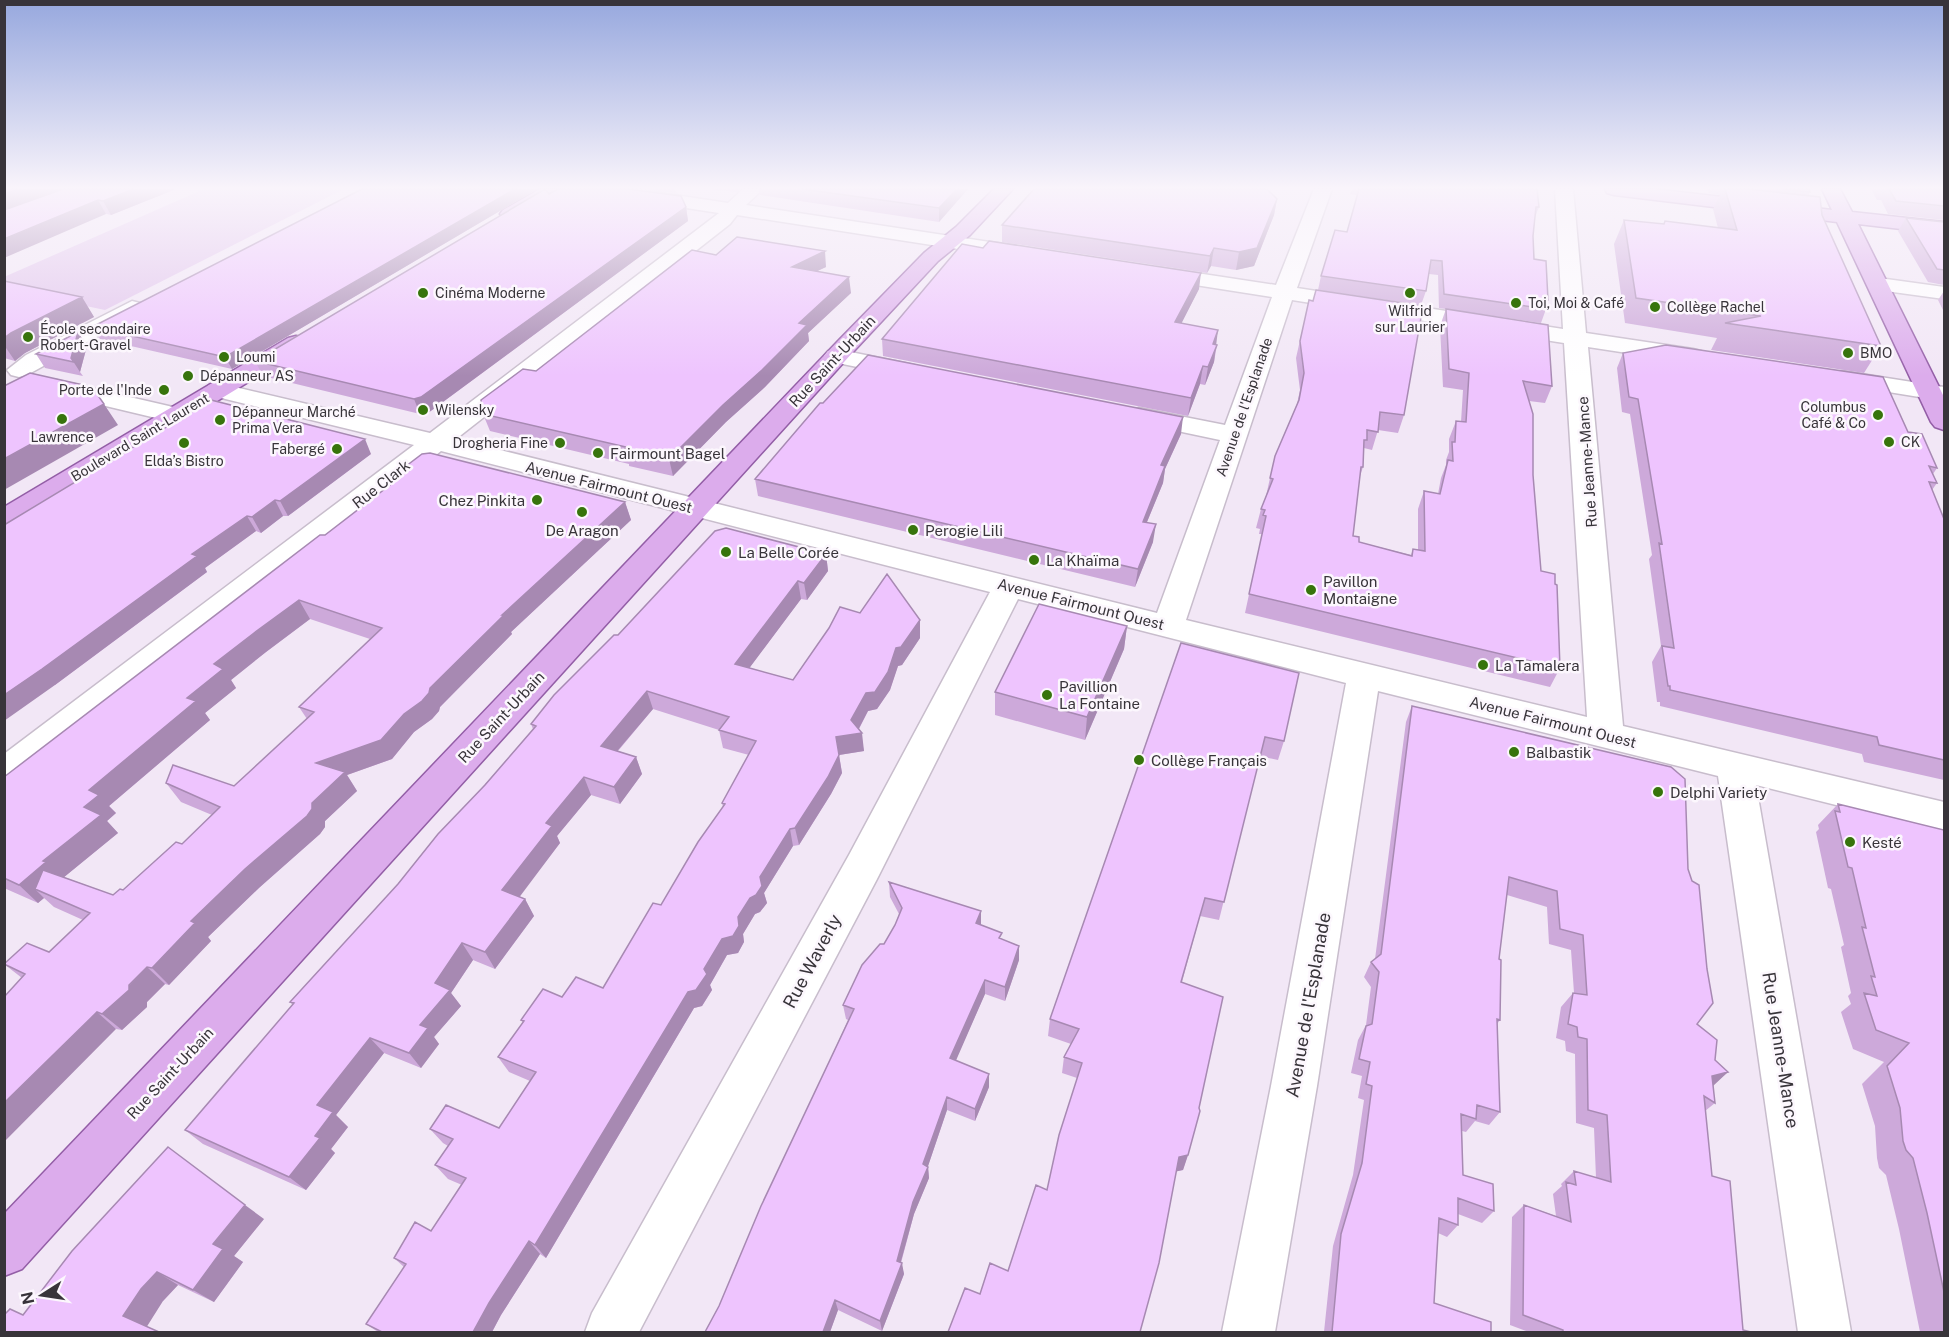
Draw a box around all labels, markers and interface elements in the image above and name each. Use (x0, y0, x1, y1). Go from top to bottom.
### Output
place label: Cinéma Moderne (435, 285, 545, 301)
marker: Cinéma Moderne (416, 286, 430, 300)
marker: Wilfrid sur Laurier (1403, 286, 1417, 300)
place label: Toi, Moi & Café (1528, 295, 1624, 311)
marker: Toi, Moi & Café (1509, 296, 1523, 310)
place label: Collège Rachel (1667, 299, 1765, 315)
marker: Collège Rachel (1648, 300, 1662, 314)
place label: Wilfrid sur Laurier (1375, 303, 1445, 335)
street label: Rue Saint-Urbain (785, 312, 879, 410)
place label: École secondaire Robert-Gravel (40, 320, 151, 353)
marker: École secondaire Robert-Gravel (21, 330, 35, 344)
street label: Avenue de l'Esplanade (1213, 335, 1275, 479)
place label: BMO (1860, 345, 1892, 361)
marker: BMO (1841, 346, 1855, 360)
place label: Loumi (236, 349, 276, 365)
marker: Loumi (217, 350, 231, 364)
place label: Dépanneur AS (200, 368, 294, 384)
marker: Dépanneur AS (181, 369, 195, 383)
place label: Porte de l'Inde (59, 382, 152, 398)
marker: Porte de l'Inde (157, 383, 171, 397)
street label: Boulevard Saint-Laurent (68, 389, 212, 485)
street label: Rue Jeanne-Mance (1574, 396, 1600, 528)
place label: Columbus Café & Co (1801, 399, 1866, 431)
place label: Wilensky (435, 402, 495, 418)
marker: Wilensky (416, 403, 430, 417)
place label: Dépanneur Marché Prima Vera (232, 404, 356, 436)
marker: Columbus Café & Co (1871, 408, 1885, 422)
marker: Lawrence (55, 412, 69, 426)
marker: Dépanneur Marché Prima Vera (213, 413, 227, 427)
place label: Lawrence (30, 429, 94, 445)
place label: CK (1901, 434, 1921, 450)
place label: Drogheria Fine (452, 435, 548, 451)
marker: CK (1882, 435, 1896, 449)
marker: Elda’s Bistro (177, 436, 191, 450)
marker: Drogheria Fine (553, 436, 567, 450)
place label: Fabergé (271, 441, 325, 457)
marker: Fabergé (330, 442, 344, 456)
place label: Fairmount Bagel (610, 445, 725, 462)
marker: Fairmount Bagel (591, 446, 605, 460)
place label: Elda’s Bistro (144, 453, 224, 469)
street label: Rue Clark (349, 456, 413, 512)
street label: Avenue Fairmount Ouest (524, 458, 694, 516)
place label: Chez Pinkita (439, 492, 525, 509)
marker: Chez Pinkita (530, 493, 544, 507)
marker: De Aragon (575, 505, 589, 519)
place label: De Aragon (545, 522, 619, 539)
place label: Perogie Lili (925, 522, 1003, 539)
marker: Perogie Lili (906, 523, 920, 537)
place label: La Belle Corée (738, 544, 839, 561)
marker: La Belle Corée (719, 545, 733, 559)
place label: La Khaïma (1046, 552, 1119, 569)
marker: La Khaïma (1027, 553, 1041, 567)
place label: Pavillon Montaigne (1323, 573, 1397, 607)
street label: Avenue Fairmount Ouest (996, 575, 1166, 633)
marker: Pavillon Montaigne (1304, 583, 1318, 597)
place label: La Tamalera (1495, 657, 1579, 674)
marker: La Tamalera (1476, 658, 1490, 672)
street label: Rue Saint-Urbain (454, 668, 548, 766)
place label: Pavillion La Fontaine (1059, 678, 1140, 712)
marker: Pavillion La Fontaine (1040, 688, 1054, 702)
street label: Avenue Fairmount Ouest (1468, 693, 1638, 751)
place label: Balbastik (1526, 744, 1591, 761)
marker: Balbastik (1507, 745, 1521, 759)
place label: Collège Français (1151, 752, 1267, 769)
marker: Collège Français (1132, 753, 1146, 767)
place label: Delphi Variety (1670, 784, 1767, 801)
marker: Delphi Variety (1651, 785, 1665, 799)
place label: Kesté (1862, 834, 1902, 851)
marker: Kesté (1843, 835, 1857, 849)
street label: Rue Waverly (778, 910, 846, 1012)
street label: Avenue de l'Esplanade (1281, 911, 1335, 1099)
street label: Rue Jeanne-Mance (1758, 970, 1804, 1130)
street label: Rue Saint-Urbain (123, 1024, 217, 1122)
north arrow (12, 1265, 72, 1325)
text: N (17, 1290, 38, 1306)

